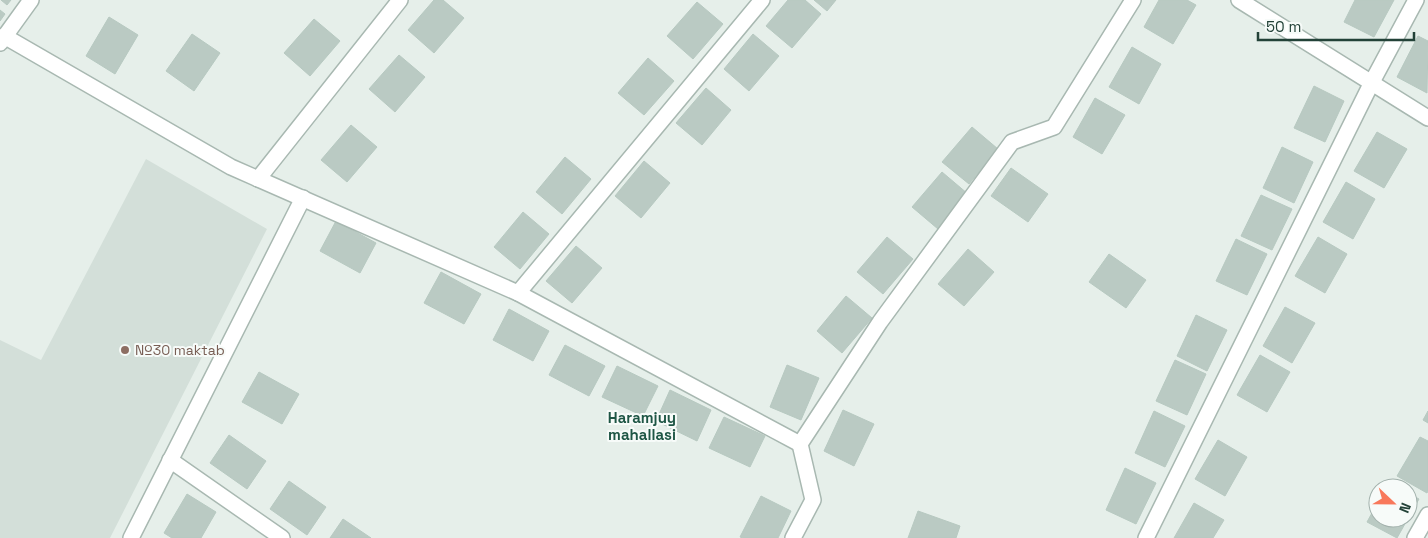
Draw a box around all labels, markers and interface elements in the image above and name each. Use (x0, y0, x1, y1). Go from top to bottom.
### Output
scale bar (1258, 10, 1414, 42)
text: 50 m (1266, 17, 1301, 36)
place label: №30 maktab (135, 341, 225, 359)
marker: №30 maktab (119, 344, 131, 356)
district label: Haramjuy mahallasi (608, 408, 676, 444)
north arrow (1368, 478, 1418, 528)
text: N (1395, 500, 1415, 516)

